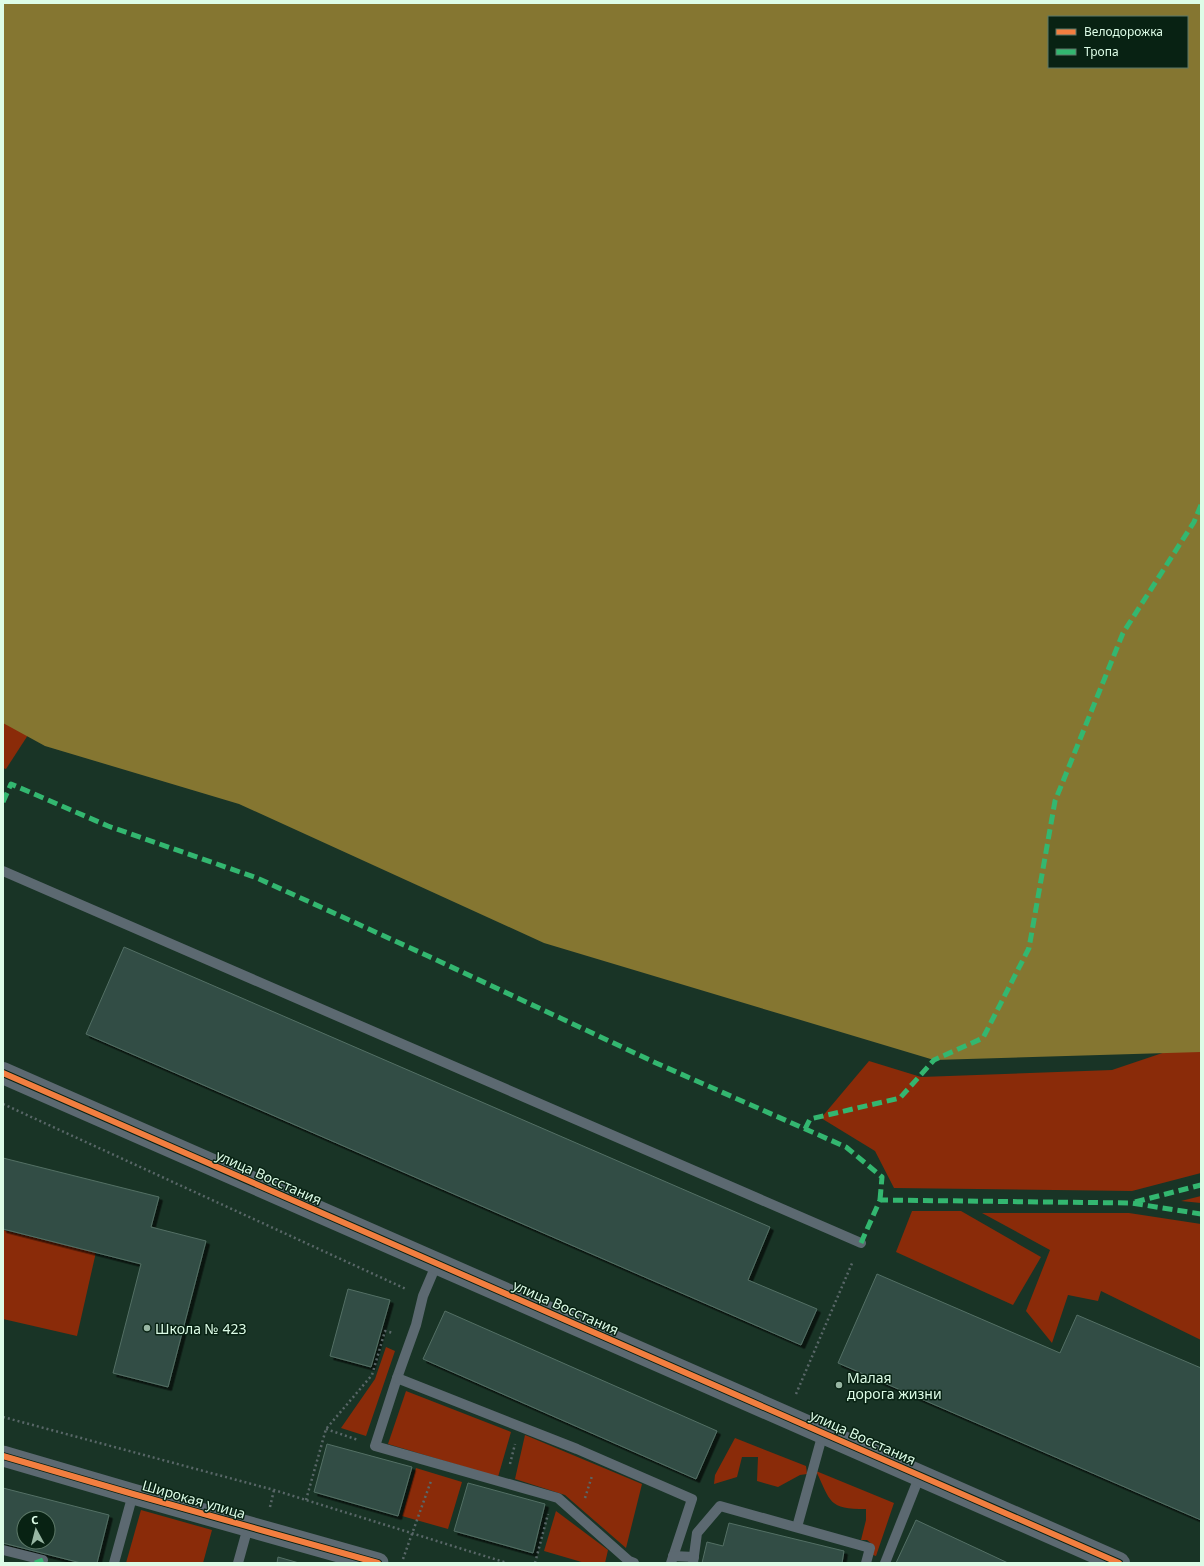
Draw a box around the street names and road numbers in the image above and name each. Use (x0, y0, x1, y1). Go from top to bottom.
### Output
street label: улица Восстания (213, 1145, 325, 1209)
street label: улица Восстания (510, 1275, 622, 1339)
street label: улица Восстания (807, 1405, 919, 1469)
street label: Широкая улица (140, 1475, 248, 1523)

